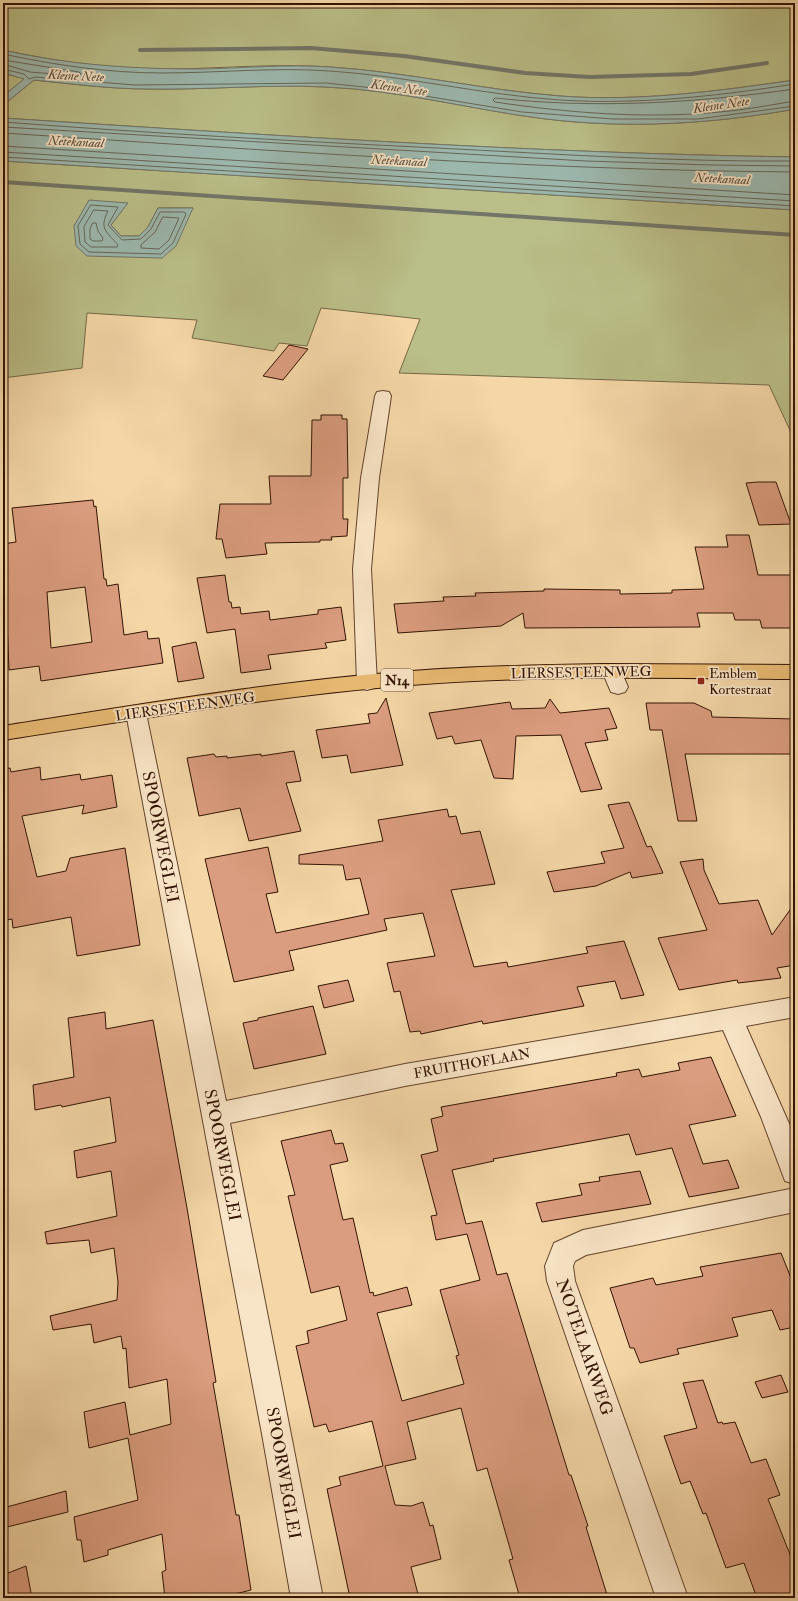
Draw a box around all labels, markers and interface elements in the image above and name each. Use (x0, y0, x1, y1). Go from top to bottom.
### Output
water label: Kleine Nete (46, 66, 105, 86)
water label: Kleine Nete (369, 76, 429, 100)
water label: Kleine Nete (691, 93, 751, 117)
water label: Netekanaal (47, 133, 105, 151)
water label: Netekanaal (370, 152, 428, 170)
water label: Netekanaal (693, 170, 751, 188)
street label: LIERSESTEENWEG (510, 663, 652, 682)
place label: Emblem Kortestraat (709, 665, 772, 698)
road number: N14 (381, 669, 413, 691)
marker: Emblem Kortestraat (696, 676, 706, 686)
street label: LIERSESTEENWEG (114, 688, 256, 725)
street label: SPOORWEGLEI (137, 770, 184, 905)
street label: FRUITHOFLAAN (412, 1045, 532, 1082)
street label: SPOORWEGLEI (199, 1088, 246, 1223)
street label: NOTELAARWEG (551, 1276, 618, 1418)
street label: SPOORWEGLEI (262, 1406, 305, 1541)

